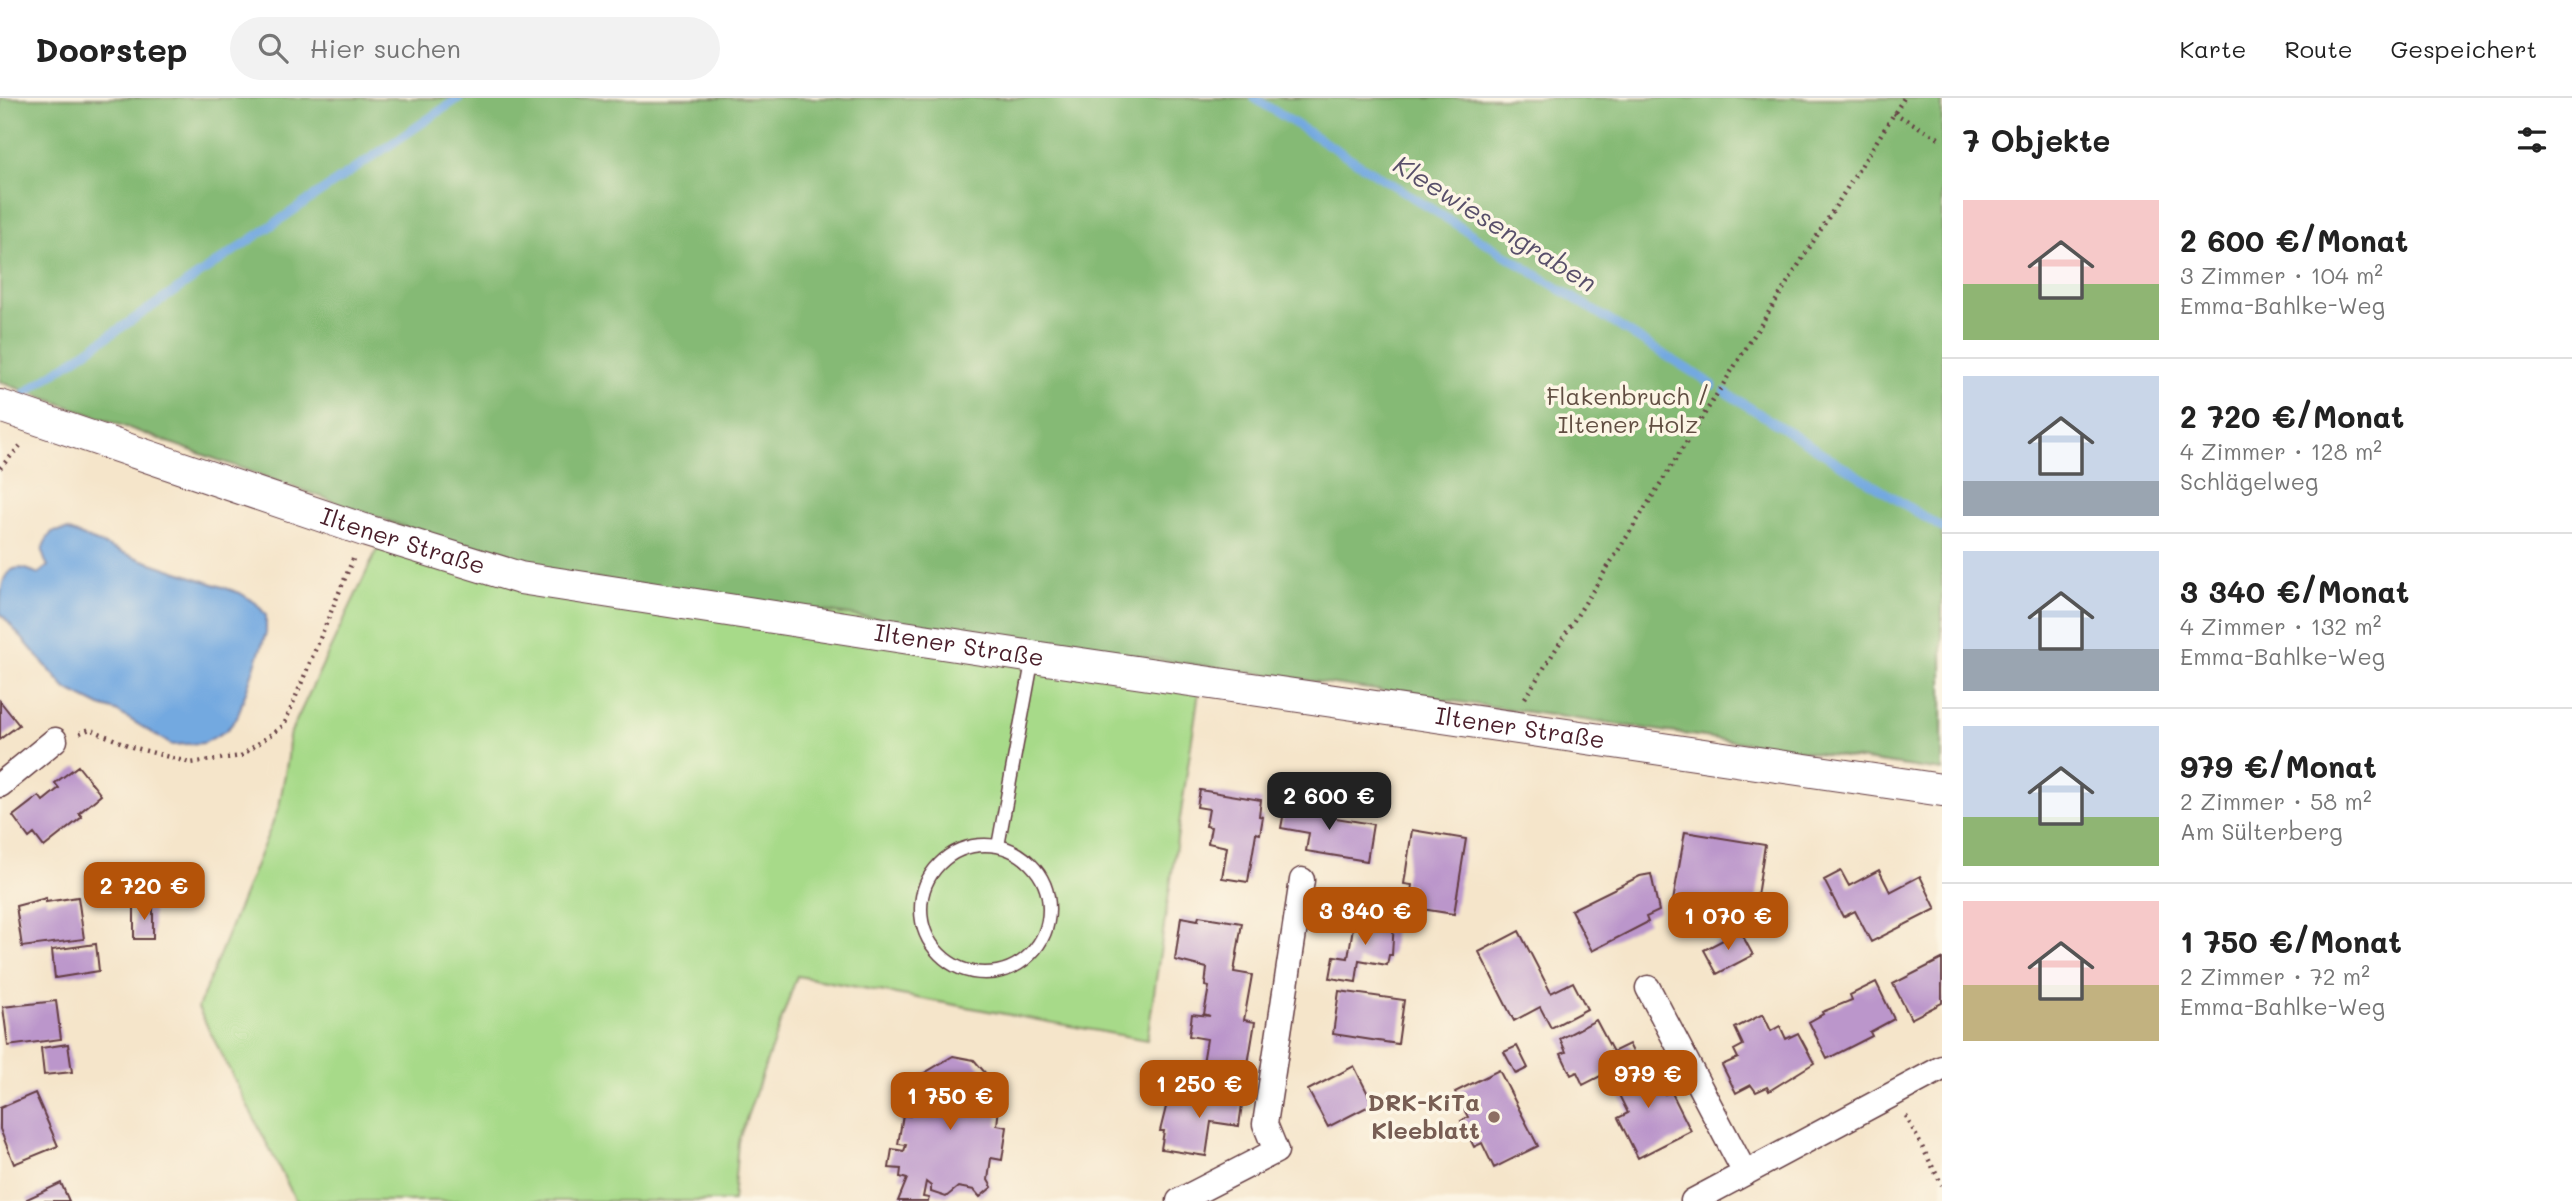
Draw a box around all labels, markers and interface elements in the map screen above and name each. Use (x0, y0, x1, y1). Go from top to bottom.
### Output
search box (230, 17, 720, 80)
text: Doorstep (35, 27, 188, 70)
icon: search (254, 29, 292, 67)
text: Hier suchen (310, 31, 461, 65)
text: Karte (2179, 33, 2246, 64)
text: Route (2284, 33, 2353, 64)
text: Gespeichert (2391, 33, 2537, 64)
text: 7 Objekte (1963, 120, 2110, 160)
icon: filters (2513, 121, 2551, 159)
water label: Kleewiesengraben (1388, 147, 1603, 299)
text: 2 600 €/Monat (2180, 220, 2408, 260)
icon: home (2019, 228, 2103, 312)
text: 3 Zimmer · 104 m² (2180, 260, 2383, 290)
text: Emma-Bahlke-Weg (2180, 290, 2385, 320)
park label: Flakenbruch / Iltener Holz (1546, 380, 1710, 439)
text: 2 720 €/Monat (2180, 396, 2404, 436)
icon: home (2019, 404, 2103, 488)
text: 4 Zimmer · 128 m² (2180, 436, 2382, 466)
text: Schlägelweg (2180, 466, 2318, 496)
street label: Iltener Straße (317, 499, 489, 580)
text: 3 340 €/Monat (2180, 571, 2409, 611)
icon: home (2019, 579, 2103, 663)
text: 4 Zimmer · 132 m² (2180, 611, 2382, 641)
street label: Iltener Straße (872, 616, 1046, 672)
text: Emma-Bahlke-Weg (2180, 641, 2385, 671)
street label: Iltener Straße (1433, 699, 1607, 754)
text: 979 €/Monat (2180, 746, 2377, 786)
icon: home (2019, 754, 2103, 838)
pin: 2 600 € (1264, 772, 1394, 832)
text: 2 600 € (1283, 780, 1375, 810)
text: 2 Zimmer · 58 m² (2180, 786, 2372, 816)
text: Am Sülterberg (2180, 816, 2343, 846)
pin: 2 720 € (79, 862, 209, 922)
text: 2 720 € (100, 870, 188, 900)
pin: 3 340 € (1300, 888, 1430, 947)
pin: 1 070 € (1663, 892, 1793, 952)
text: 3 340 € (1319, 895, 1411, 925)
text: 1 070 € (1684, 900, 1772, 930)
text: 1 750 €/Monat (2180, 921, 2402, 961)
icon: home (2019, 929, 2103, 1013)
text: 2 Zimmer · 72 m² (2180, 961, 2370, 991)
text: Emma-Bahlke-Weg (2180, 991, 2385, 1021)
pin: 979 € (1599, 1051, 1697, 1110)
text: 979 € (1614, 1058, 1682, 1088)
pin: 1 250 € (1134, 1060, 1264, 1120)
text: 1 250 € (1156, 1068, 1242, 1098)
pin: 1 750 € (885, 1072, 1015, 1132)
text: 1 750 € (907, 1080, 993, 1110)
place label: DRK-KiTa Kleeblatt (1367, 1086, 1480, 1145)
marker: DRK-KiTa Kleeblatt (1486, 1109, 1502, 1125)

